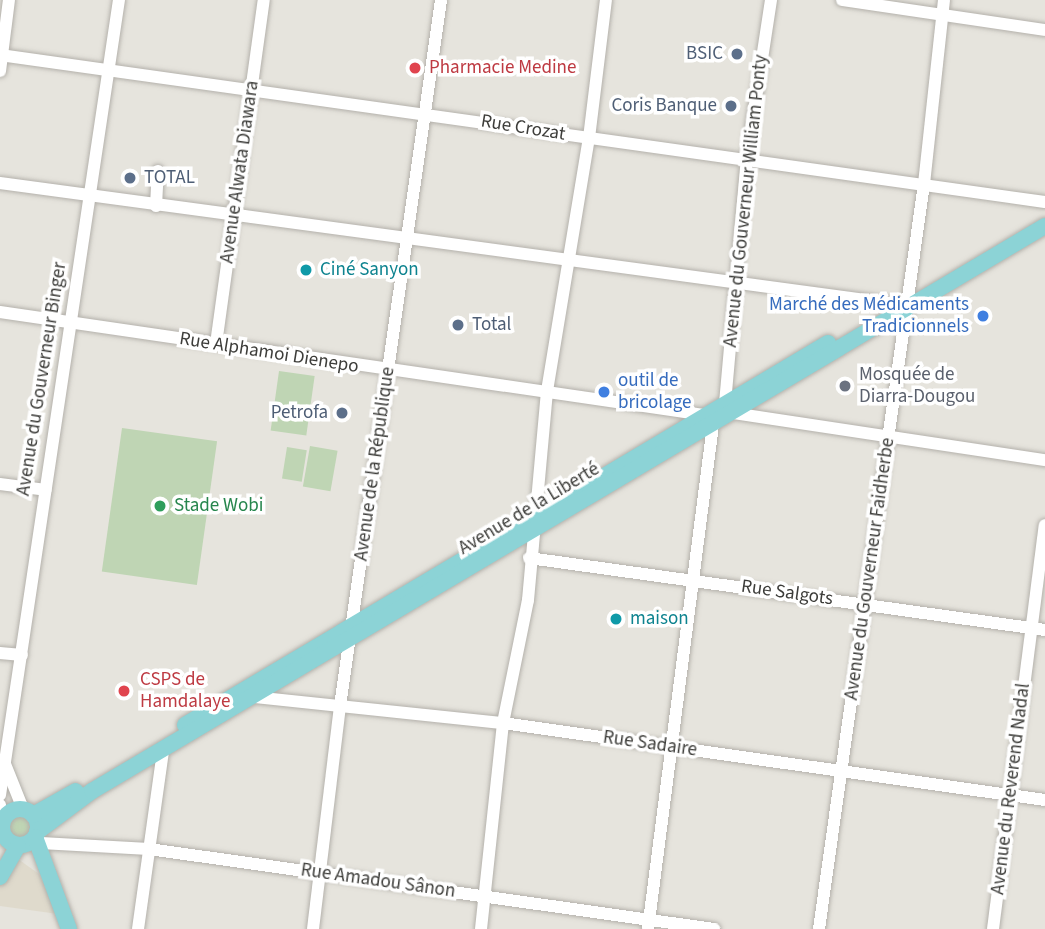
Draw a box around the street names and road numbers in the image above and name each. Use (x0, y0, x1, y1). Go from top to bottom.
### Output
street label: Avenue du Gouverneur William Ponty (719, 54, 773, 348)
street label: Avenue Alwata Diawara (216, 79, 264, 265)
street label: Rue Crozat (479, 110, 567, 146)
street label: Avenue du Gouverneur Binger (12, 261, 72, 497)
street label: Rue Alphamoi Dienepo (178, 328, 360, 378)
street label: Avenue de la République (350, 366, 400, 562)
street label: Avenue du Gouverneur Faidherbe (840, 436, 900, 702)
street label: Avenue de la Liberté (454, 458, 604, 560)
street label: Rue Salgots (740, 575, 834, 611)
street label: Avenue du Reverend Nadal (987, 682, 1035, 896)
street label: Rue Sadaire (602, 726, 698, 762)
street label: Rue Amadou Sânon (299, 859, 457, 903)

